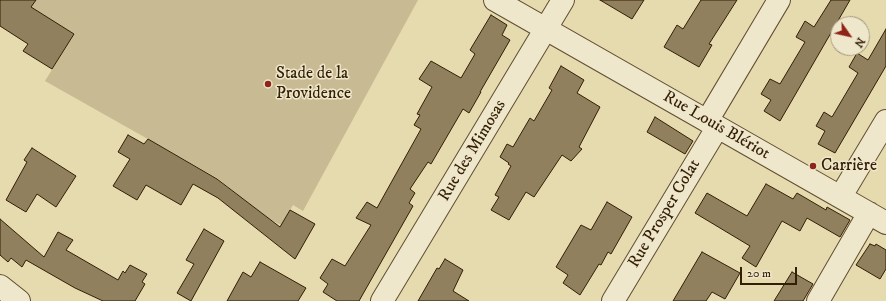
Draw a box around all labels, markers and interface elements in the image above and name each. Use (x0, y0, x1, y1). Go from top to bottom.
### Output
north arrow (830, 16, 870, 56)
text: N (851, 34, 867, 50)
place label: Stade de la Providence (276, 64, 351, 104)
marker: Stade de la Providence (263, 79, 273, 89)
street label: Rue Louis Blériot (659, 87, 773, 165)
street label: Rue des Mimosas (435, 97, 511, 205)
street label: Rue Prosper Colat (625, 156, 705, 272)
place label: Carrière (821, 156, 877, 176)
marker: Carrière (808, 161, 818, 171)
scale bar (742, 259, 799, 285)
text: 20 m (747, 266, 771, 281)

